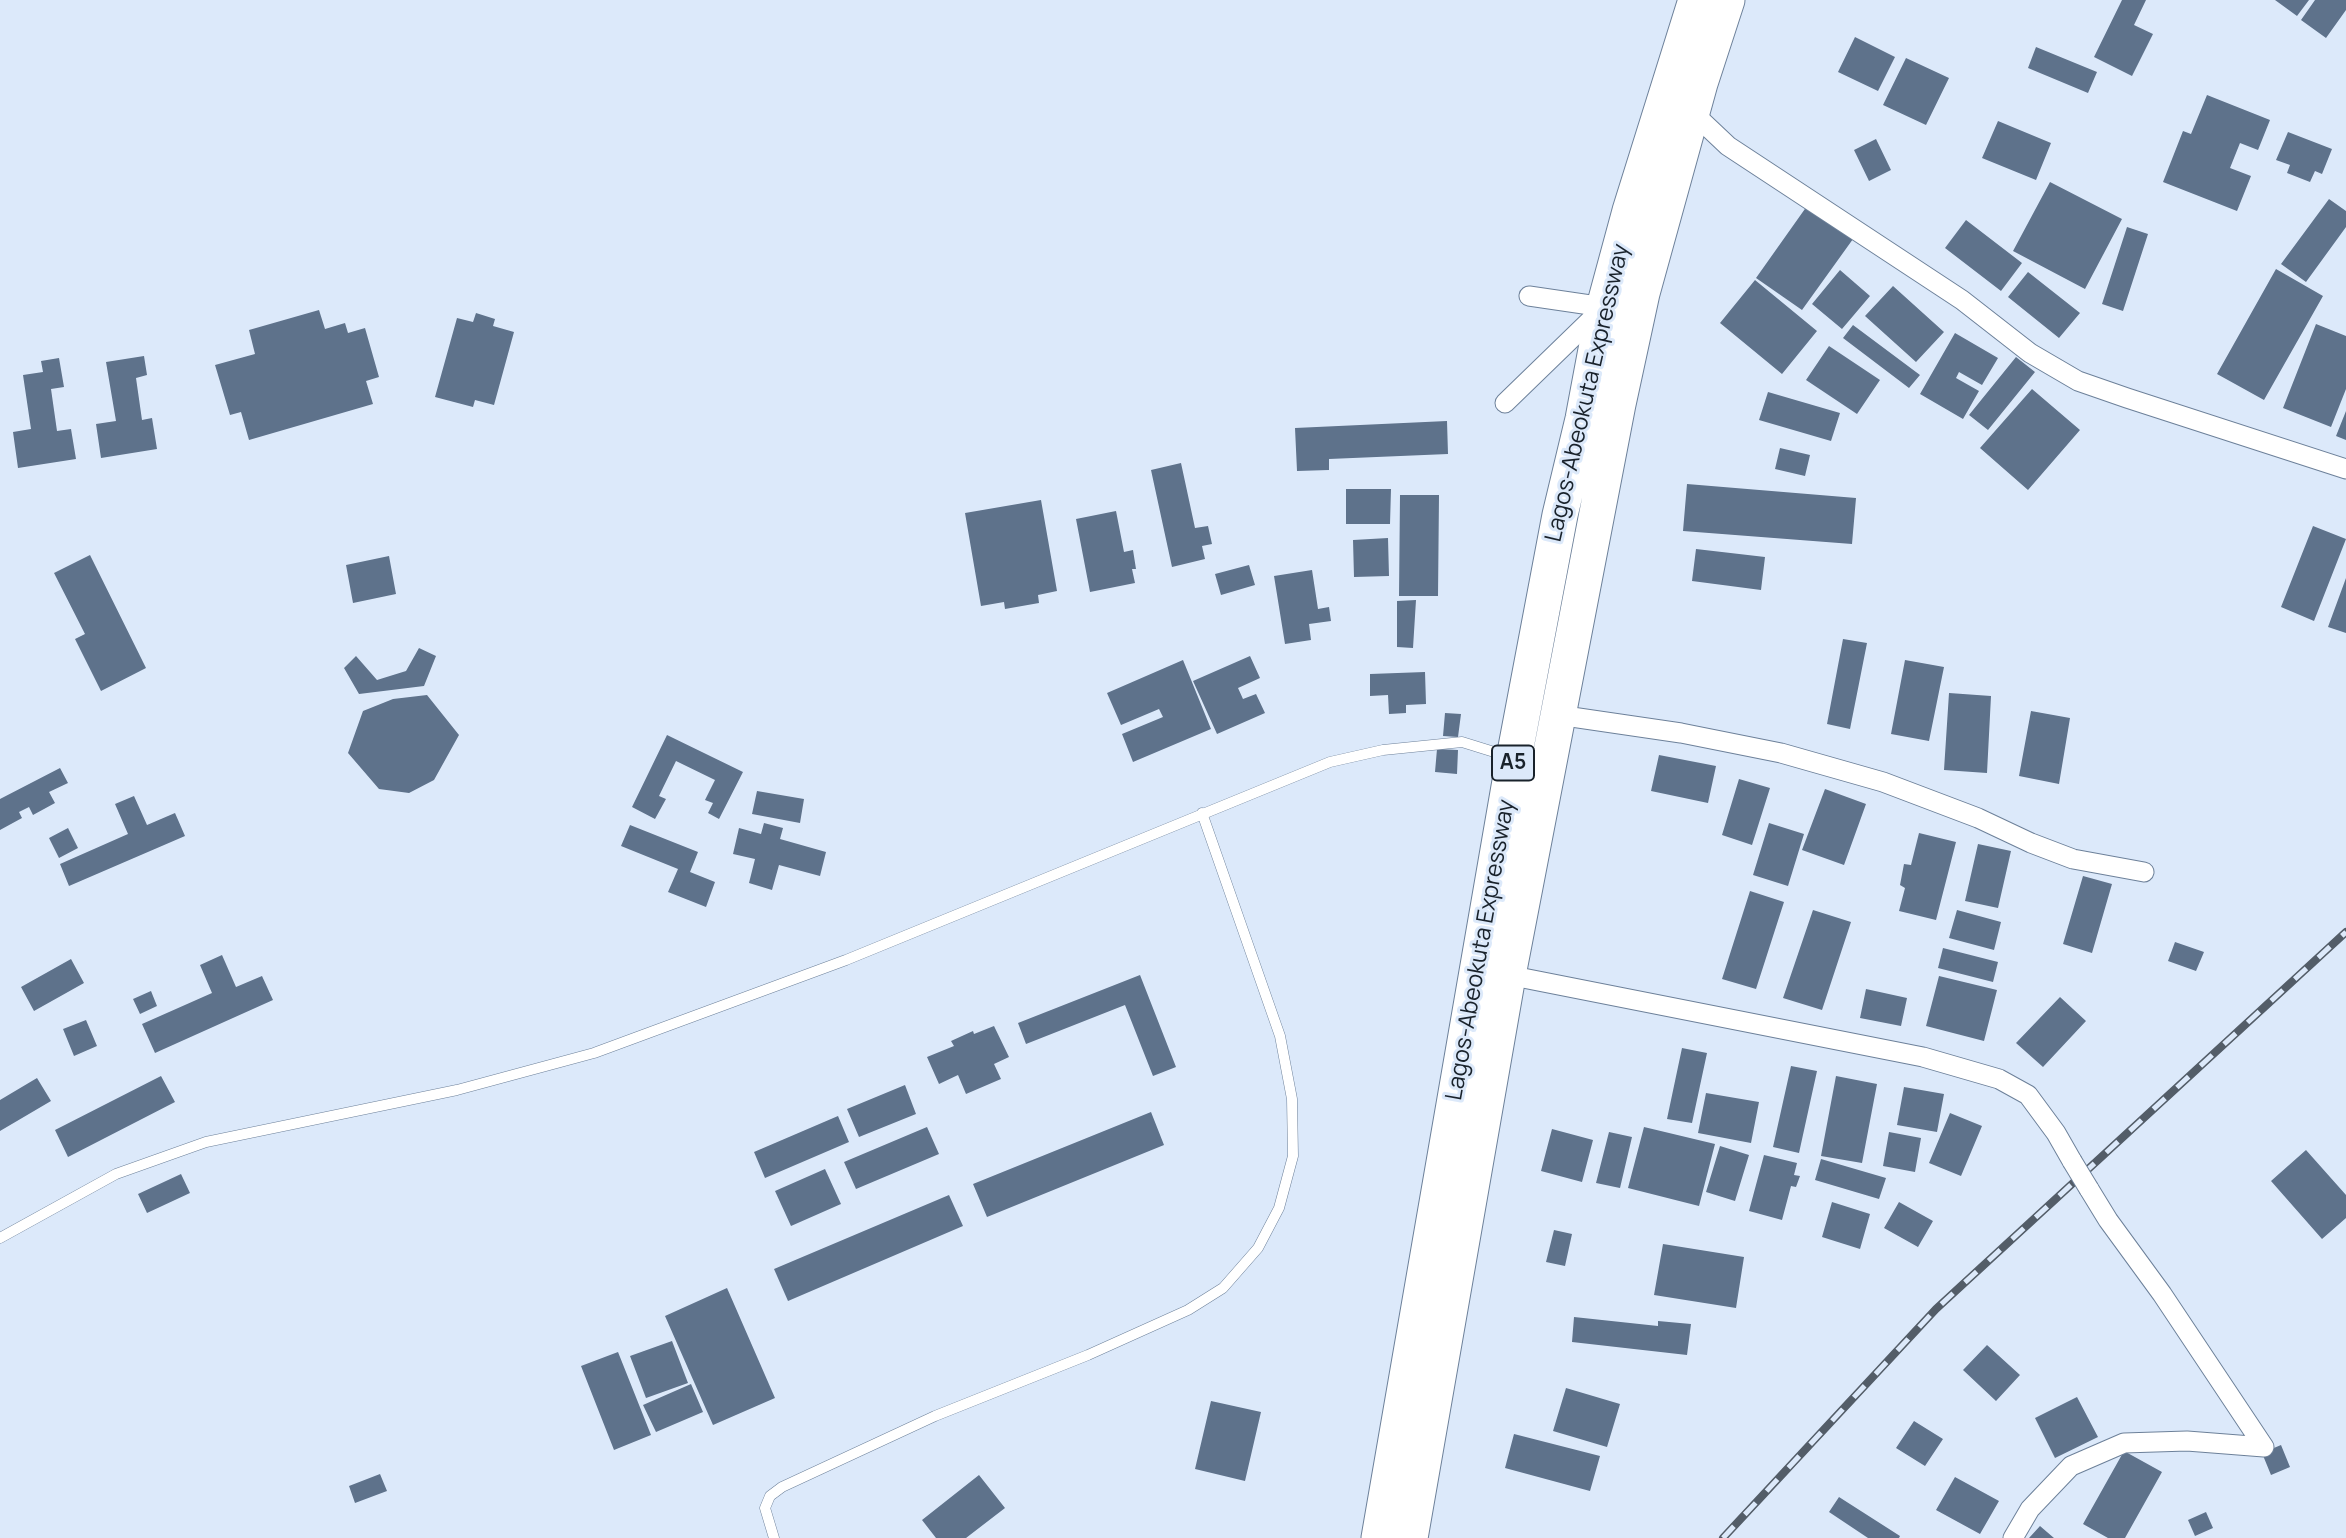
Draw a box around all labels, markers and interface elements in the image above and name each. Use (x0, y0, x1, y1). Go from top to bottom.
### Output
street label: Lagos-Abeokuta Expressway (1540, 241, 1636, 545)
road number: A5 (1492, 746, 1534, 780)
street label: Lagos-Abeokuta Expressway (1441, 797, 1521, 1103)

